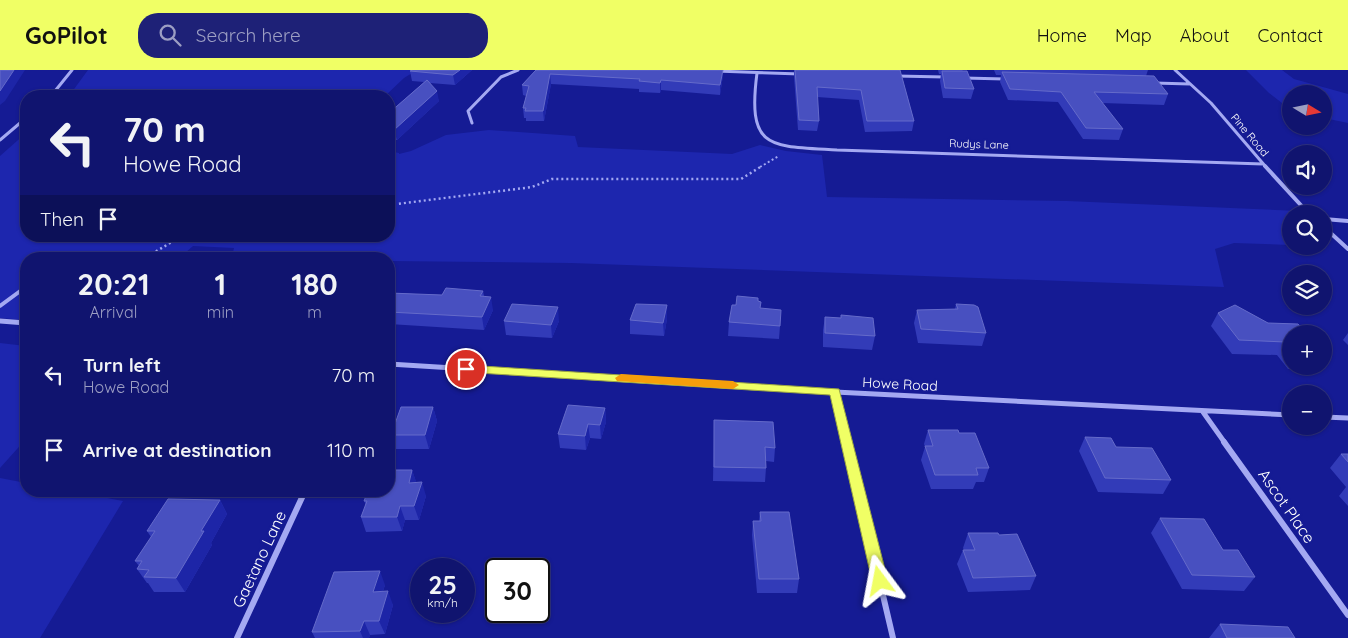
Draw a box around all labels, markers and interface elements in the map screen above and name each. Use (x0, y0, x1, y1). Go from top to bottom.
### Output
search box (138, 13, 488, 58)
text: GoPilot (25, 20, 108, 50)
icon: search (156, 21, 184, 49)
text: Search here (196, 23, 301, 47)
text: Home (1037, 24, 1087, 47)
text: Map (1115, 24, 1152, 47)
text: About (1180, 24, 1230, 47)
text: Contact (1258, 24, 1323, 47)
north arrow (1282, 85, 1332, 135)
map controls (1282, 85, 1332, 435)
text: 70 m (123, 107, 206, 151)
icon: left (40, 110, 105, 175)
street label: Pine Road (1228, 111, 1272, 159)
street label: Rudys Lane (949, 136, 1009, 152)
button: sound (1282, 145, 1332, 195)
text: Howe Road (123, 150, 242, 178)
icon: arrive (94, 205, 122, 233)
button: search (1282, 205, 1332, 255)
text: Then (40, 207, 84, 231)
text: 20:21 (77, 265, 150, 303)
text: 1 (215, 265, 226, 303)
text: 180 (291, 265, 338, 303)
button: layers (1282, 265, 1332, 315)
text: Arrival (89, 302, 137, 322)
text: min (207, 302, 234, 322)
text: m (307, 302, 322, 322)
button: + (1282, 325, 1332, 375)
pin (445, 348, 487, 390)
text: Turn left (83, 353, 161, 377)
icon: arrive (452, 355, 480, 383)
icon: left (40, 361, 68, 389)
text: 70 m (331, 363, 375, 387)
street label: Howe Road (862, 373, 938, 395)
text: Howe Road (83, 377, 169, 397)
button: − (1282, 385, 1332, 435)
icon: arrive (40, 436, 68, 464)
text: Arrive at destination (83, 438, 272, 462)
text: 110 m (327, 438, 375, 462)
street label: Ascot Place (1254, 465, 1320, 547)
street label: Gaetano Lane (228, 507, 290, 611)
position arrow (853, 554, 905, 606)
speed limit sign: 30 (485, 558, 550, 623)
text: 25 (428, 569, 457, 600)
text: km/h (427, 595, 458, 610)

